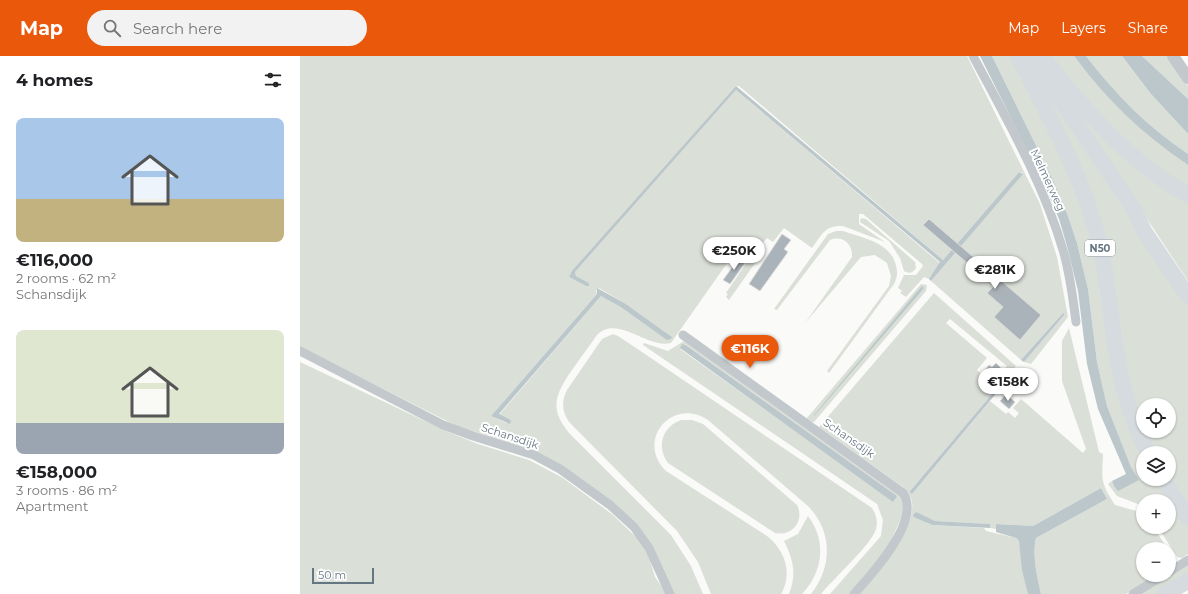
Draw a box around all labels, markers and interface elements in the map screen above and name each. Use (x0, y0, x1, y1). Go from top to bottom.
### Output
search box (87, 10, 367, 46)
text: Map (20, 17, 63, 40)
icon: search (101, 17, 123, 39)
text: Search here (133, 19, 222, 38)
text: Map (1008, 19, 1039, 37)
text: Layers (1061, 19, 1106, 37)
text: Share (1128, 19, 1168, 37)
icon: filters (262, 69, 284, 91)
text: 4 homes (16, 70, 93, 90)
icon: home (114, 144, 186, 216)
street label: Melmerweg (1028, 147, 1068, 213)
pin: €250K (706, 237, 762, 271)
road number: N50 (1085, 240, 1115, 256)
text: €250K (712, 242, 756, 258)
text: €116,000 (16, 250, 93, 270)
pin: €281K (967, 256, 1023, 290)
text: €281K (974, 261, 1016, 277)
text: 2 rooms · 62 m² (16, 270, 116, 286)
text: Schansdijk (16, 286, 86, 302)
pin: €116K (722, 335, 778, 369)
text: €116K (731, 340, 769, 356)
icon: home (114, 356, 186, 428)
pin: €158K (980, 368, 1036, 402)
text: €158K (987, 373, 1029, 389)
map controls (1136, 398, 1176, 582)
button: locate (1136, 398, 1176, 438)
street label: Schansdijk (821, 415, 878, 461)
street label: Schansdijk (479, 420, 541, 452)
button: layers (1136, 446, 1176, 486)
text: €158,000 (16, 462, 97, 482)
text: 3 rooms · 86 m² (16, 482, 117, 498)
button: + (1136, 494, 1176, 534)
text: Apartment (16, 498, 88, 514)
button: − (1136, 542, 1176, 582)
scale bar (312, 566, 374, 585)
text: 50 m (318, 568, 346, 582)

